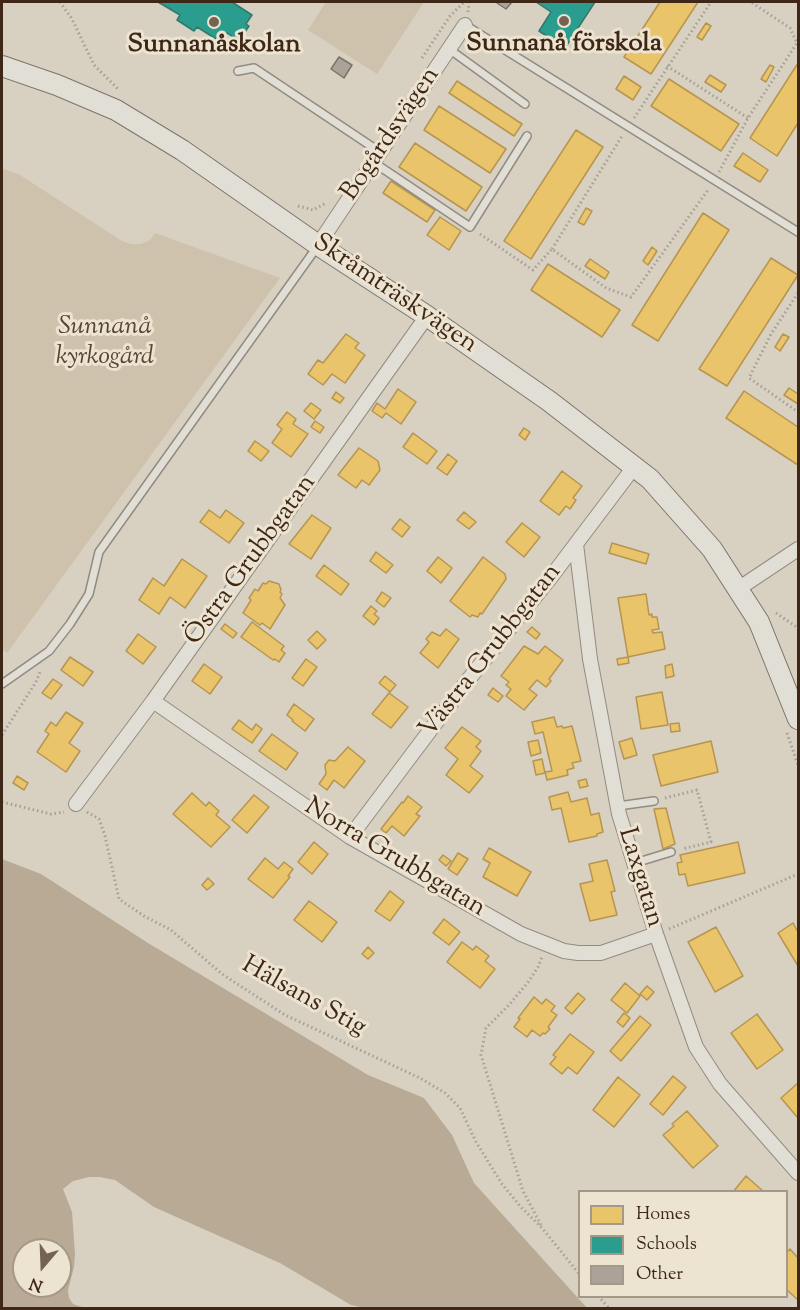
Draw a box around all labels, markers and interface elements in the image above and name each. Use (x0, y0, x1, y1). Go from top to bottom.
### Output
marker: Sunnanå förskola (557, 14, 571, 28)
marker: Sunnanåskolan (207, 15, 221, 29)
place label: Sunnanå förskola (466, 30, 662, 62)
place label: Sunnanåskolan (127, 31, 301, 63)
street label: Bogårdsvägen (336, 62, 448, 208)
street label: Skråmträskvägen (306, 228, 482, 362)
park label: Sunnanå kyrkogård (56, 313, 154, 374)
street label: Östra Grubbgatan (180, 470, 324, 652)
street label: Västra Grubbgatan (414, 559, 570, 745)
street label: Norra Grubbgatan (298, 793, 490, 925)
street label: Laxgatan (609, 825, 669, 931)
street label: Hälsans Stig (235, 951, 371, 1045)
legend (578, 1190, 788, 1298)
text: Homes (636, 1202, 690, 1228)
text: Schools (636, 1232, 697, 1258)
north arrow (12, 1238, 72, 1298)
text: Other (636, 1262, 683, 1288)
text: N (27, 1271, 46, 1297)

